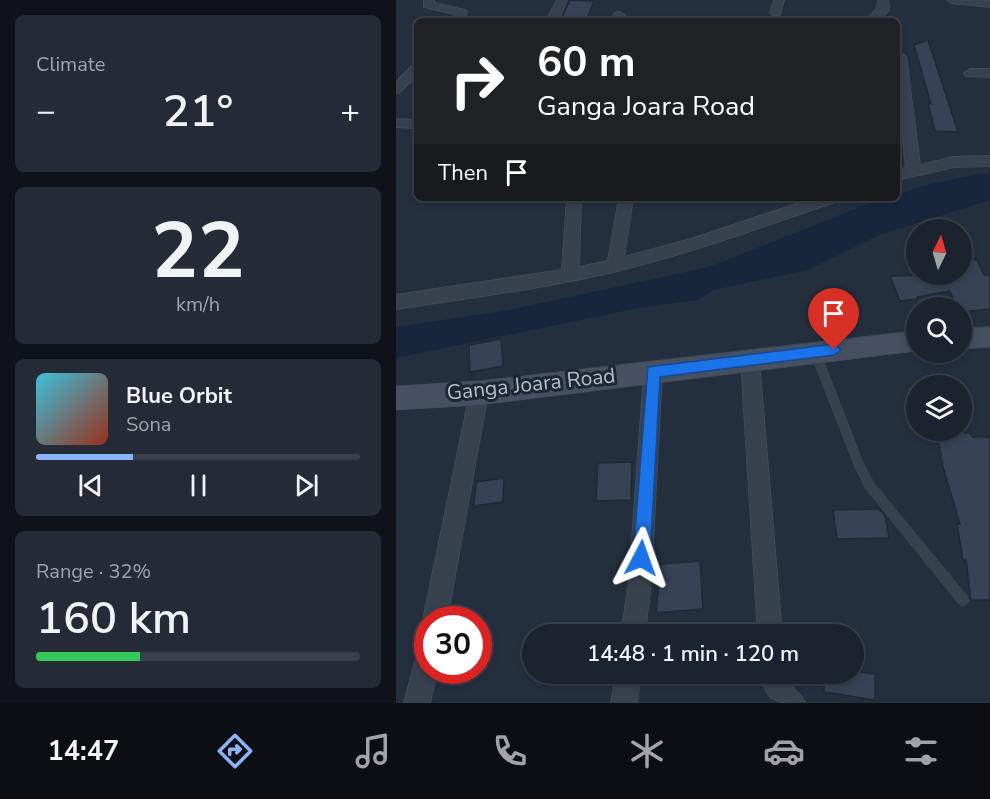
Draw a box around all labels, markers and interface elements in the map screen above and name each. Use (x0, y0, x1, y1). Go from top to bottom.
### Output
text: 60 m (537, 34, 636, 91)
icon: right (438, 42, 516, 120)
text: Climate (36, 51, 105, 78)
text: 21° (163, 81, 233, 142)
text: Ganga Joara Road (537, 88, 755, 125)
text: − (36, 89, 56, 134)
text: + (340, 89, 360, 134)
icon: arrive (500, 156, 533, 189)
text: Then (438, 158, 488, 188)
text: 22 (151, 198, 245, 305)
north arrow (906, 219, 972, 285)
map controls (906, 219, 972, 441)
pin (808, 288, 859, 350)
text: km/h (176, 291, 220, 318)
icon: arrive (817, 297, 850, 330)
button: search (906, 297, 972, 363)
street label: Ganga Joara Road (445, 361, 617, 407)
button: layers (906, 375, 972, 441)
text: Blue Orbit (126, 381, 232, 411)
text: Sona (126, 411, 171, 438)
icon: previous (74, 469, 107, 502)
icon: pause (182, 469, 215, 502)
icon: next (290, 469, 323, 502)
position arrow (609, 526, 673, 590)
text: Range · 32% (36, 558, 151, 585)
text: 160 km (36, 588, 191, 649)
speed limit sign: 30 (414, 606, 492, 684)
text: 14:48 · 1 min · 120 m (587, 639, 799, 669)
icon: directions (214, 730, 256, 772)
icon: music (352, 730, 394, 772)
icon: phone (489, 730, 531, 772)
icon: climate (626, 730, 668, 772)
icon: car (763, 730, 805, 772)
icon: filters (900, 730, 942, 772)
text: 14:47 (48, 733, 119, 770)

